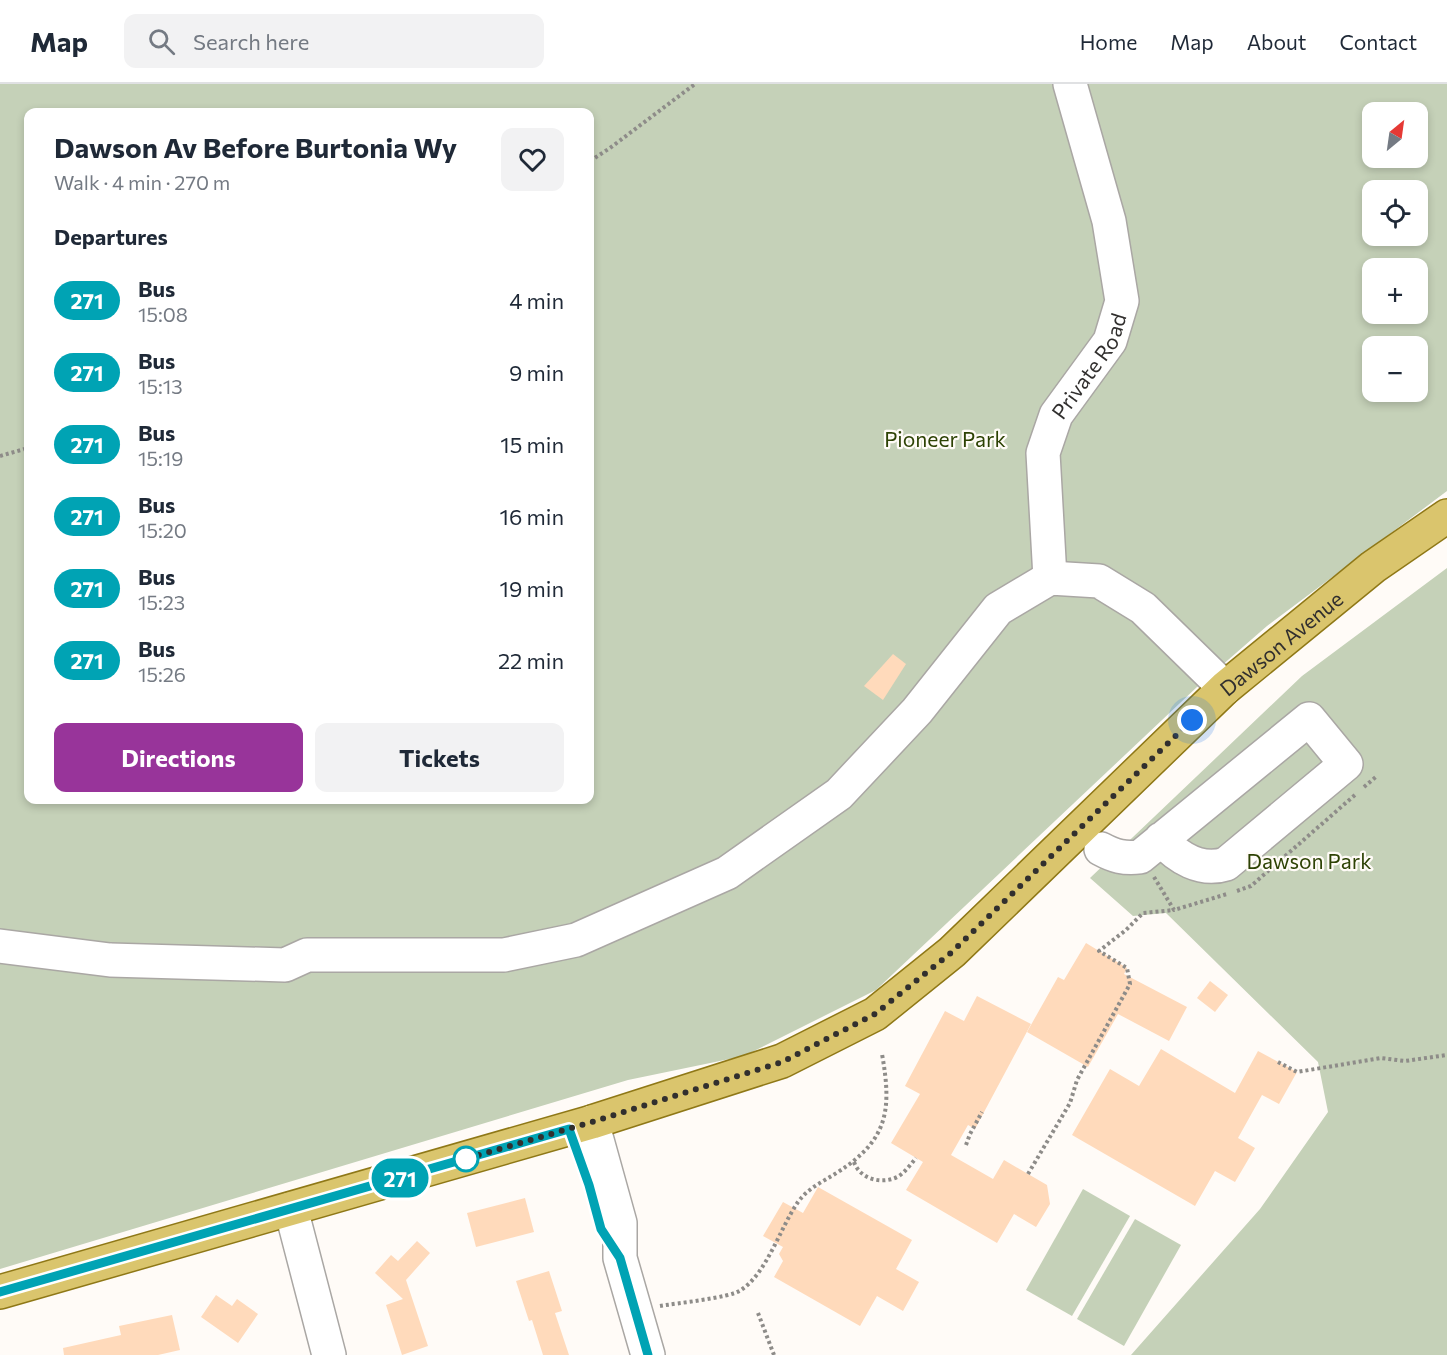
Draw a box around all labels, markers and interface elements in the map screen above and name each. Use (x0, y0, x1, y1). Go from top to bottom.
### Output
search box (124, 14, 544, 68)
text: Map (30, 24, 88, 58)
icon: search (145, 25, 178, 58)
text: Search here (193, 28, 309, 55)
text: Home (1080, 29, 1137, 54)
text: Map (1170, 29, 1214, 54)
text: About (1247, 29, 1306, 54)
text: Contact (1339, 29, 1417, 54)
north arrow (1362, 102, 1428, 168)
map controls (1362, 102, 1428, 402)
button: heart (501, 128, 564, 191)
text: Dawson Av Before Burtonia Wy (54, 130, 457, 164)
text: Walk · 4 min · 270 m (54, 170, 230, 194)
button: locate (1362, 180, 1428, 246)
text: Departures (54, 223, 168, 250)
button: + (1362, 258, 1428, 324)
text: Bus (138, 275, 175, 302)
text: 4 min (509, 287, 564, 314)
text: 271 (71, 288, 103, 313)
text: 15:08 (138, 302, 188, 326)
street label: Private Road (1045, 310, 1130, 423)
button: − (1362, 336, 1428, 402)
text: Bus (138, 347, 175, 374)
text: 9 min (509, 359, 564, 386)
text: 271 (71, 360, 103, 385)
text: 15:13 (138, 374, 183, 398)
text: Bus (138, 419, 175, 446)
park label: Pioneer Park (884, 426, 1006, 451)
text: 15 min (500, 431, 564, 458)
text: 271 (71, 432, 103, 457)
text: 15:19 (138, 446, 183, 470)
text: Bus (138, 491, 175, 518)
text: 16 min (500, 503, 564, 530)
text: 271 (71, 504, 103, 529)
text: 15:20 (138, 518, 187, 542)
text: Bus (138, 563, 175, 590)
text: 19 min (500, 575, 564, 602)
text: 271 (71, 576, 103, 601)
street label: Dawson Avenue (1214, 585, 1347, 700)
text: 15:23 (138, 590, 185, 614)
text: Bus (138, 635, 175, 662)
text: 22 min (498, 647, 564, 674)
text: 271 (71, 648, 103, 673)
text: 15:26 (138, 662, 186, 686)
your location (1177, 705, 1207, 735)
button: Directions (54, 723, 303, 792)
button: Tickets (315, 723, 564, 792)
park label: Dawson Park (1246, 848, 1372, 873)
unlabelled marker (453, 1146, 479, 1172)
line badge: 271 (366, 1158, 434, 1198)
text: 271 (384, 1166, 416, 1191)

